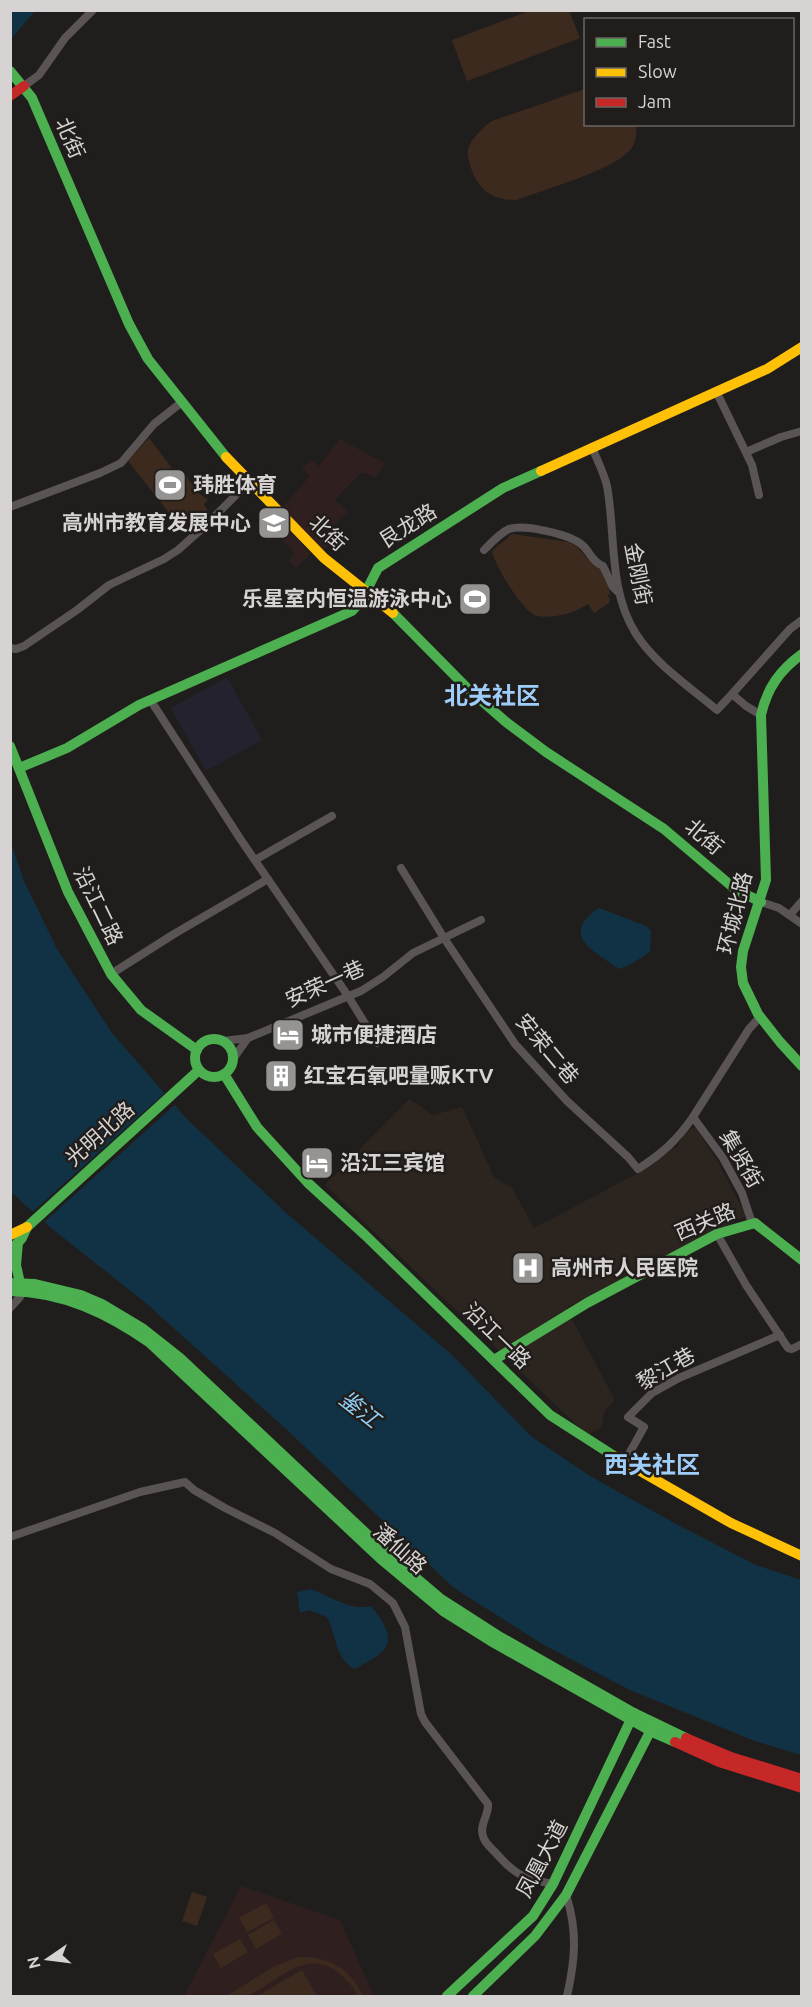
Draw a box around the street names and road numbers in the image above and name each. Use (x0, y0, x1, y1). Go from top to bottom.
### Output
street label: 北街 (52, 114, 90, 162)
street label: 艮龙路 (374, 498, 441, 552)
street label: 北街 (305, 509, 352, 555)
street label: 金刚街 (621, 541, 657, 607)
street label: 北街 (681, 814, 728, 859)
street label: 沿江二路 (70, 863, 128, 949)
street label: 环城北路 (712, 869, 756, 956)
street label: 安荣一巷 (281, 955, 368, 1011)
street label: 安荣二巷 (512, 1008, 584, 1088)
street label: 光明北路 (60, 1096, 139, 1170)
street label: 集贤街 (716, 1125, 768, 1192)
street label: 西关路 (671, 1198, 738, 1244)
street label: 沿江一路 (459, 1297, 536, 1373)
street label: 黎江巷 (632, 1342, 699, 1394)
street label: 潘仙路 (369, 1518, 432, 1578)
street label: 凤凰大道 (511, 1816, 571, 1901)

